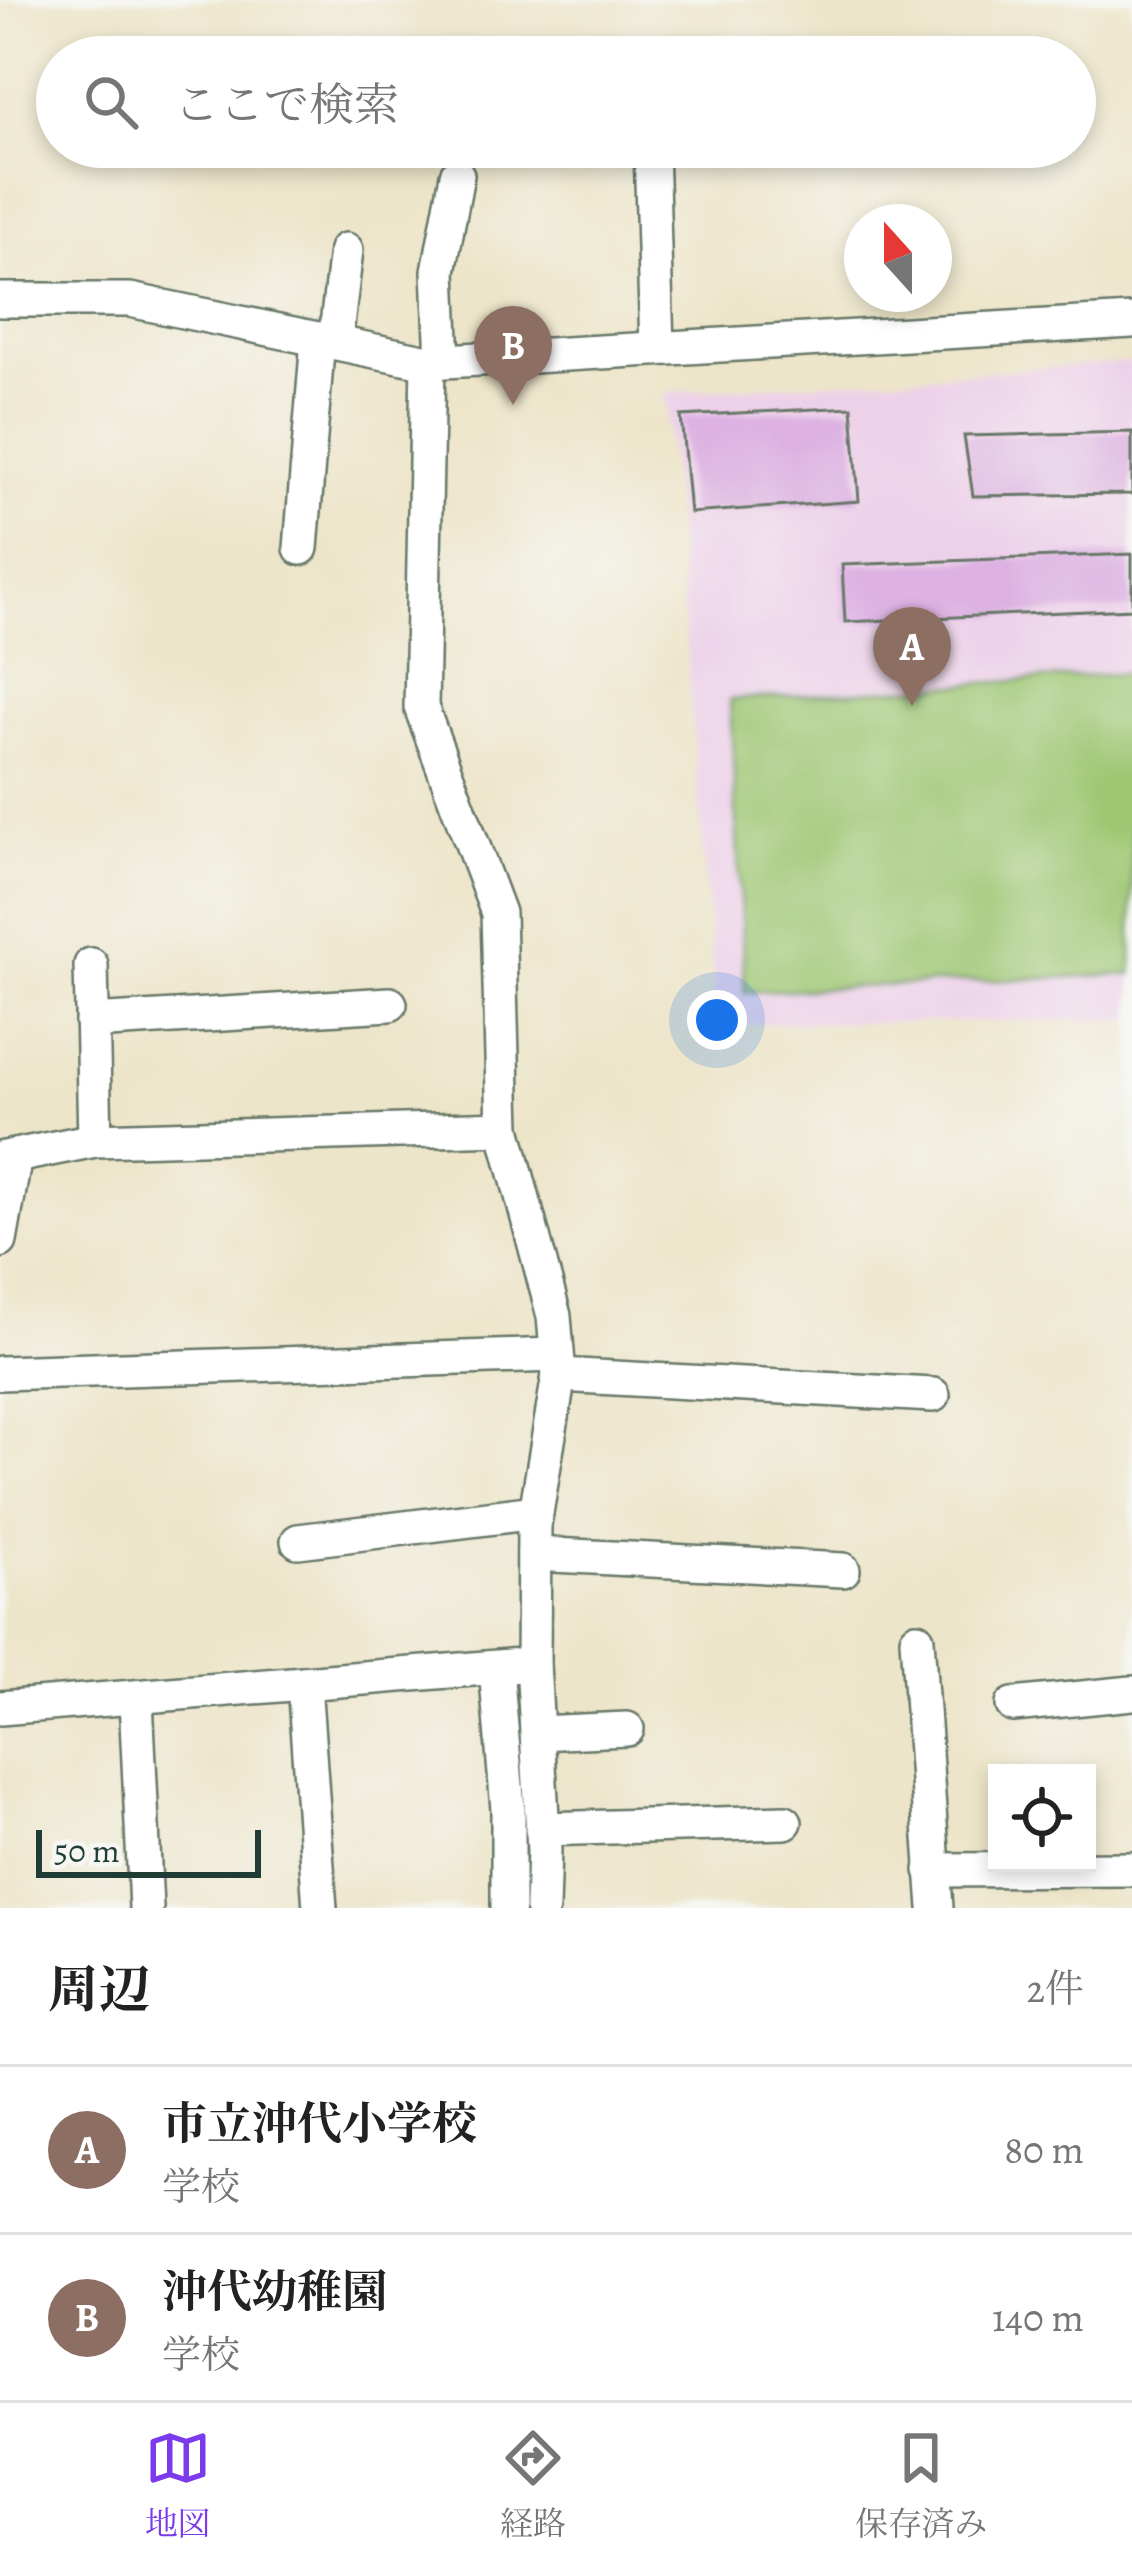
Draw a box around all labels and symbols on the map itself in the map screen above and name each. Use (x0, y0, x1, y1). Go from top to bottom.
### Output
north arrow (844, 204, 952, 312)
pin: B (474, 306, 552, 405)
pin: A (873, 607, 951, 706)
your location (687, 990, 747, 1050)
scale bar (36, 1824, 261, 1877)

